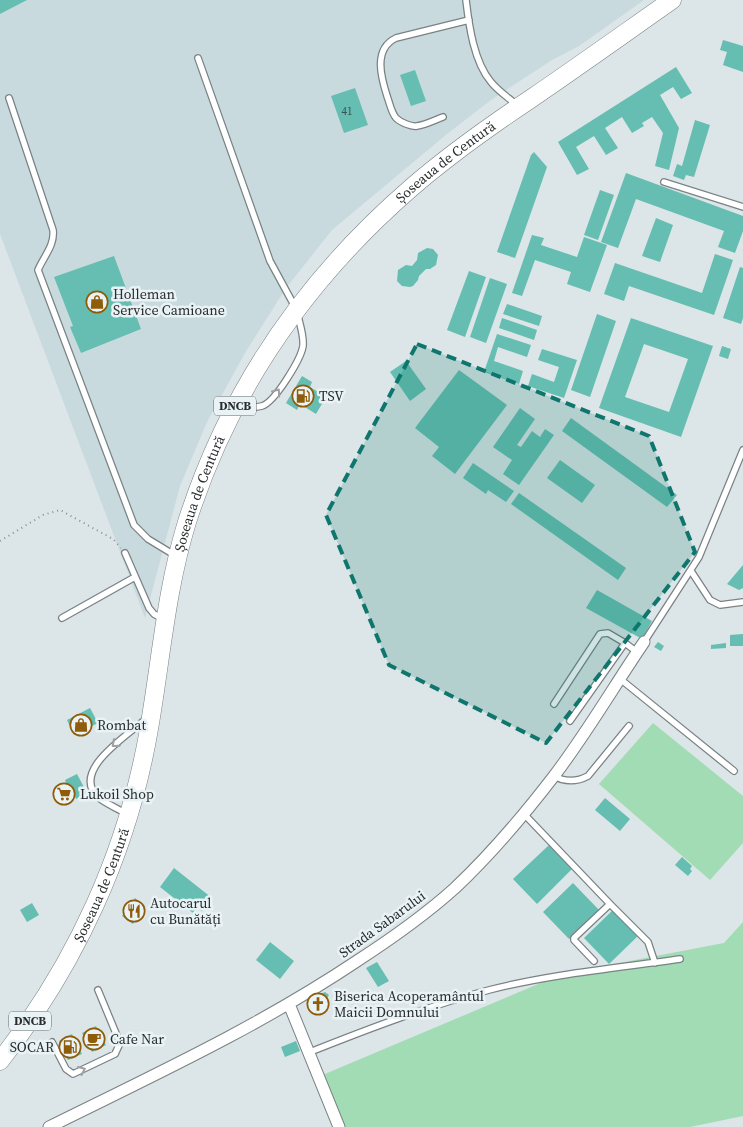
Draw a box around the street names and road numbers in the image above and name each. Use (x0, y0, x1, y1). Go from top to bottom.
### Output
street label: Șoseaua de Centură (391, 116, 500, 207)
road number: DNCB (214, 396, 256, 416)
street label: Șoseaua de Centură (169, 432, 230, 554)
street label: Șoseaua de Centură (68, 825, 134, 946)
street label: Strada Sabarului (335, 886, 429, 962)
road number: DNCB (9, 1011, 51, 1030)

